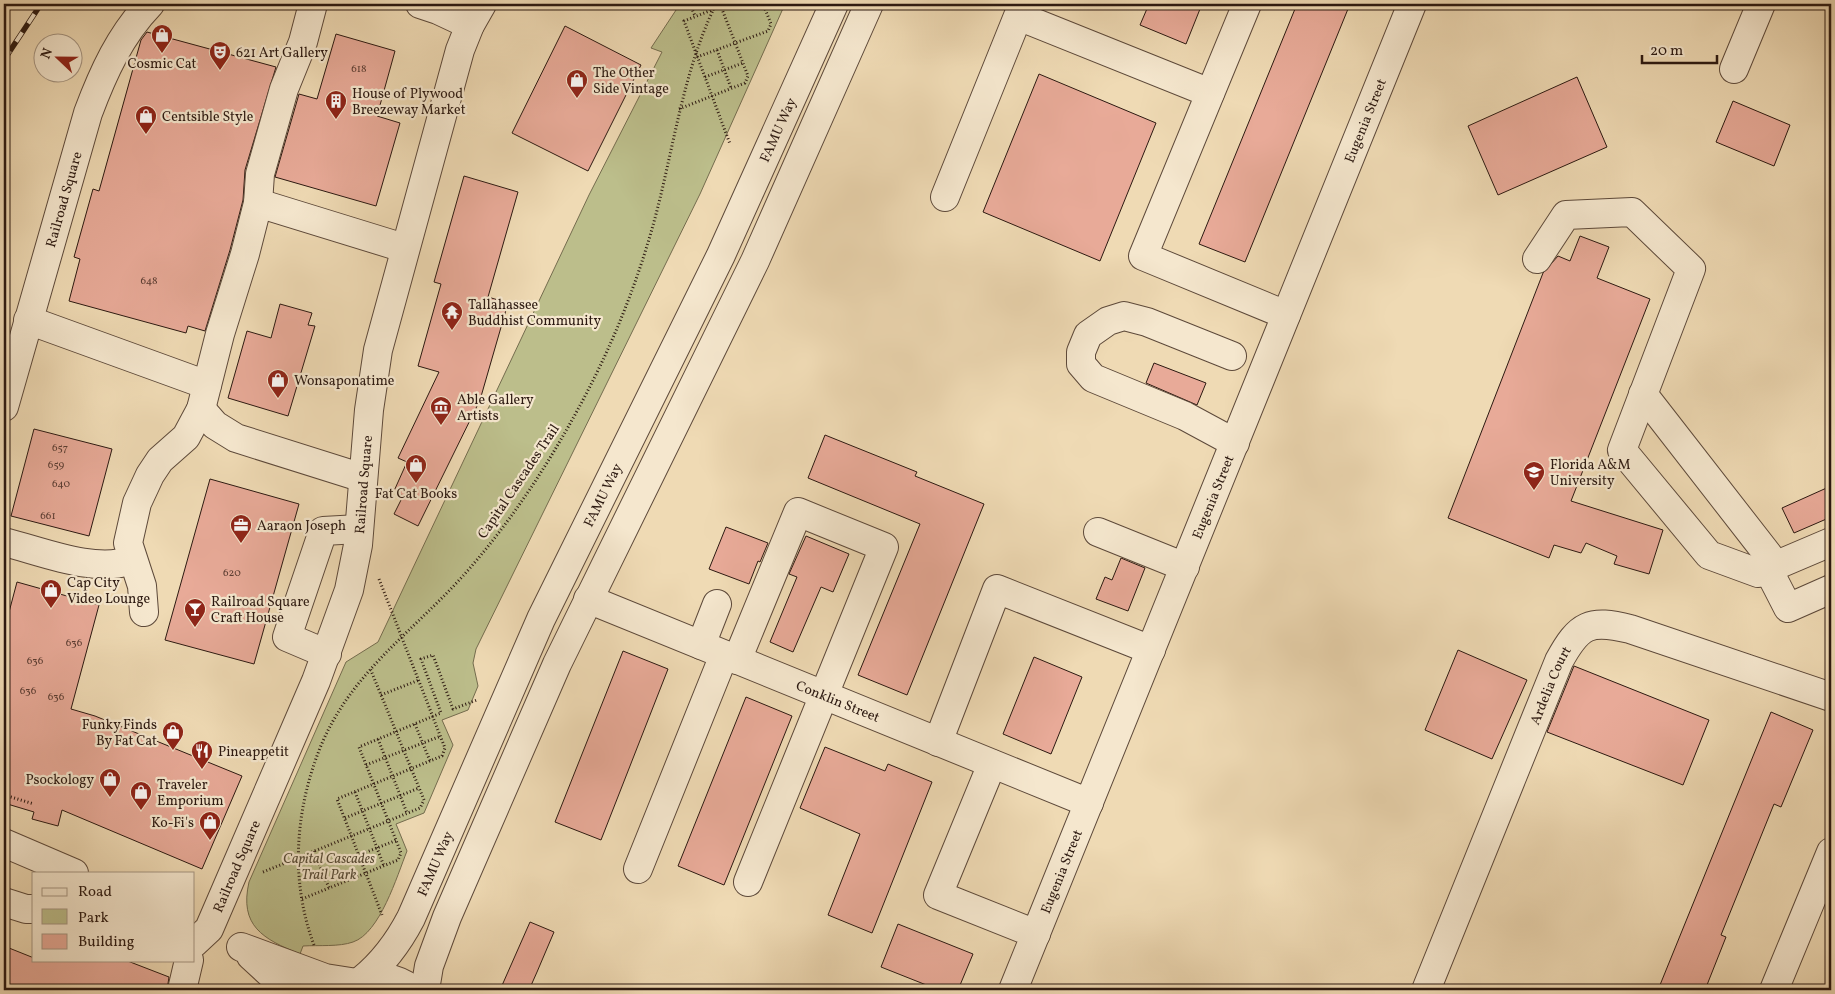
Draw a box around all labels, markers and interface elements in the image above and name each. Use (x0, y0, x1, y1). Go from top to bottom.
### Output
shop icon: Cosmic Cat (150, 23, 174, 54)
north arrow (32, 32, 82, 82)
scale bar (1642, 32, 1718, 64)
theatre icon: 621 Art Gallery (208, 40, 232, 71)
text: 20 m (1650, 41, 1683, 62)
place label: 621 Art Gallery (236, 44, 328, 63)
text: N (37, 45, 58, 62)
place label: Cosmic Cat (127, 55, 197, 74)
house number: 618 (351, 62, 367, 77)
place label: The Other Side Vintage (593, 64, 669, 99)
shop icon: The Other Side Vintage (565, 68, 589, 99)
street label: Eugenia Street (1341, 76, 1392, 166)
place label: House of Plywood Breezeway Market (352, 85, 466, 120)
building icon: House of Plywood Breezeway Market (324, 89, 348, 120)
street label: FAMU Way (756, 95, 802, 166)
shop icon: Centsible Style (134, 104, 158, 135)
place label: Centsible Style (162, 108, 254, 127)
street label: Railroad Square (42, 149, 88, 250)
house number: 648 (140, 274, 158, 289)
place label: Tallahassee Buddhist Community (468, 296, 601, 331)
temple icon: Tallahassee Buddhist Community (440, 300, 464, 331)
shop icon: Wonsaponatime (266, 368, 290, 399)
place label: Wonsaponatime (294, 372, 395, 391)
place label: Able Gallery Artists (457, 391, 534, 426)
museum icon: Able Gallery Artists (429, 395, 453, 426)
street label: Capital Cascades Trail (474, 421, 565, 543)
street label: Railroad Square (351, 434, 378, 535)
house number: 657 (52, 441, 68, 456)
street label: Eugenia Street (1188, 452, 1240, 542)
shop icon: Fat Cat Books (404, 453, 428, 484)
place label: Florida A&M University (1550, 456, 1631, 491)
house number: 659 (48, 458, 64, 473)
street label: FAMU Way (580, 460, 628, 531)
school or university icon: Florida A&M University (1522, 460, 1546, 491)
house number: 640 (52, 477, 70, 492)
place label: Fat Cat Books (375, 485, 457, 504)
house number: 661 (40, 509, 56, 524)
office icon: Aaraon Joseph (229, 513, 253, 544)
place label: Aaraon Joseph (257, 517, 346, 536)
house number: 620 (223, 566, 241, 581)
place label: Cap City Video Lounge (67, 574, 151, 609)
shop icon: Cap City Video Lounge (39, 578, 63, 609)
place label: Railroad Square Craft House (211, 593, 310, 628)
bar icon: Railroad Square Craft House (183, 597, 207, 628)
house number: 636 (66, 636, 83, 651)
street label: Ardelia Court (1526, 643, 1576, 728)
house number: 636 (27, 654, 44, 669)
street label: Conklin Street (793, 677, 882, 728)
house number: 636 (20, 684, 37, 699)
house number: 636 (48, 690, 65, 705)
place label: Funky Finds By Fat Cat (82, 716, 157, 751)
shop icon: Funky Finds By Fat Cat (161, 720, 185, 751)
restaurant icon: Pineappetit (190, 739, 214, 770)
place label: Pineappetit (218, 743, 289, 762)
shop icon: Psockology (98, 767, 122, 798)
place label: Psockology (25, 771, 94, 790)
place label: Traveler Emporium (157, 776, 224, 811)
shop icon: Traveler Emporium (129, 780, 153, 811)
shop icon: Ko-Fi's (198, 810, 222, 841)
place label: Ko-Fi's (151, 814, 194, 833)
street label: Railroad Square (209, 817, 266, 916)
street label: Eugenia Street (1037, 827, 1088, 917)
street label: FAMU Way (414, 828, 459, 900)
park label: Capital Cascades Trail Park (283, 850, 375, 885)
legend (32, 872, 195, 962)
text: Road (78, 882, 112, 903)
text: Park (78, 908, 109, 929)
text: Building (78, 932, 135, 953)

